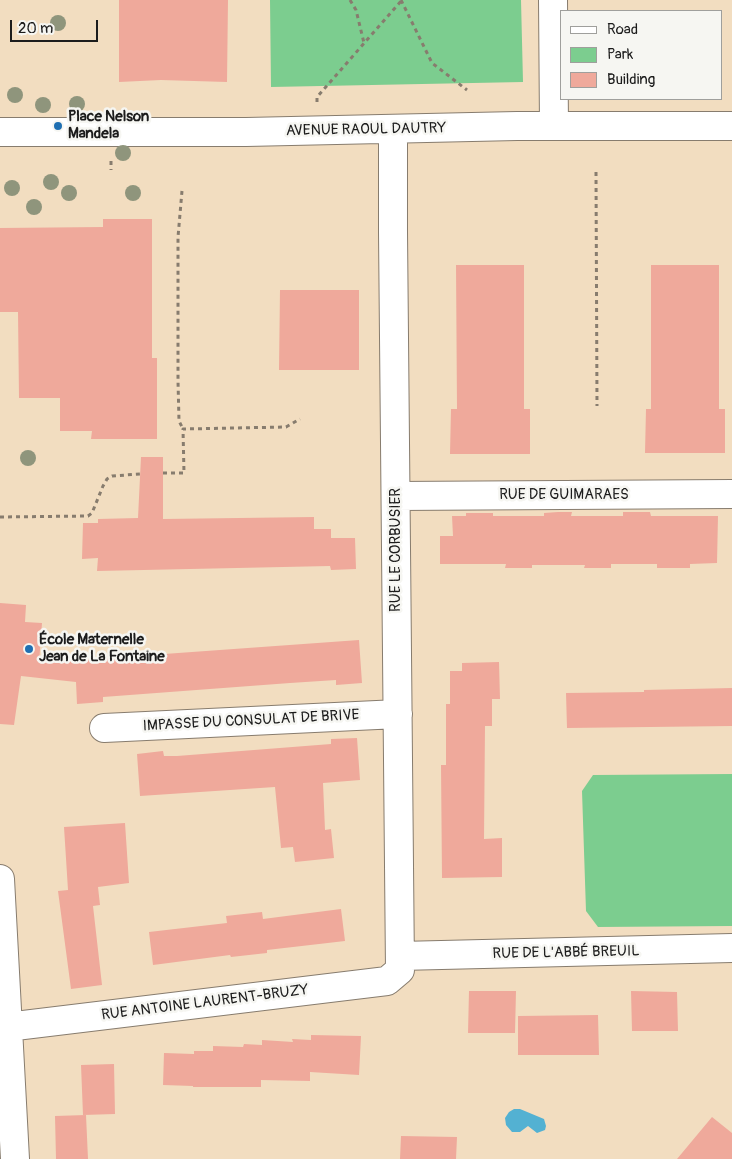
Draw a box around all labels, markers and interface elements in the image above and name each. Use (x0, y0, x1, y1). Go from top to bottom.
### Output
scale bar (12, 10, 100, 42)
legend (560, 10, 722, 100)
text: 20 m (18, 19, 53, 38)
text: Road (607, 20, 638, 39)
text: Park (607, 45, 633, 64)
text: Building (607, 70, 655, 89)
place label: Place Nelson Mandela (68, 108, 149, 143)
marker: Place Nelson Mandela (52, 120, 64, 132)
street label: AVENUE RAOUL DAUTRY (286, 120, 446, 140)
street label: RUE DE GUIMARAES (499, 486, 629, 504)
street label: RUE LE CORBUSIER (387, 488, 405, 612)
place label: École Maternelle Jean de La Fontaine (39, 631, 165, 666)
marker: École Maternelle Jean de La Fontaine (23, 643, 35, 655)
street label: IMPASSE DU CONSULAT DE BRIVE (142, 706, 360, 736)
street label: RUE DE L'ABBÉ BREUIL (492, 943, 640, 963)
street label: RUE ANTOINE LAURENT-BRUZY (100, 981, 310, 1025)

